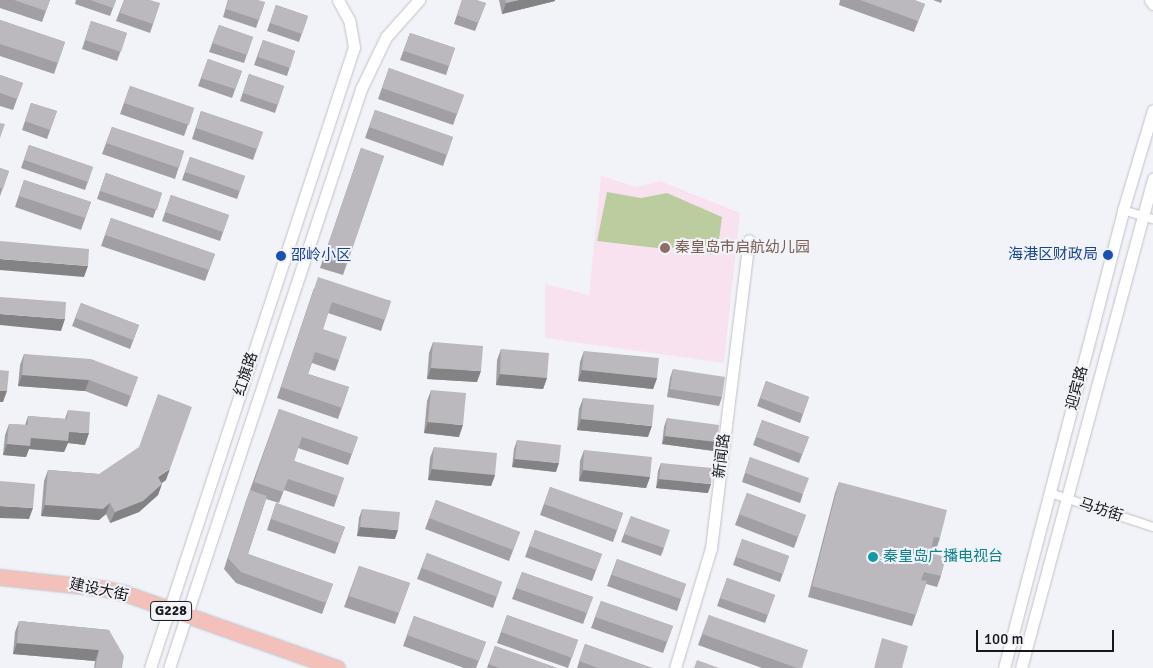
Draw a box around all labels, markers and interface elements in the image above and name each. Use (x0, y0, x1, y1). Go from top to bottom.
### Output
place label: 秦皇岛市启航幼儿园 (675, 239, 810, 257)
marker: 秦皇岛市启航幼儿园 (659, 242, 671, 254)
place label: 海港区财政局 (1008, 246, 1098, 264)
place label: 邵岭小区 (291, 247, 351, 265)
marker: 海港区财政局 (1102, 249, 1114, 261)
marker: 邵岭小区 (275, 250, 287, 262)
street label: 红旗路 (230, 350, 262, 398)
street label: 迎宾路 (1062, 364, 1092, 412)
street label: 新闻路 (710, 433, 734, 479)
street label: 马坊街 (1077, 494, 1125, 526)
place label: 秦皇岛广播电视台 (883, 548, 1003, 566)
marker: 秦皇岛广播电视台 (867, 551, 879, 563)
street label: 建设大街 (68, 575, 130, 605)
road number: G228 (150, 600, 192, 622)
scale bar (978, 620, 1116, 652)
text: 100 m (984, 630, 1024, 648)

